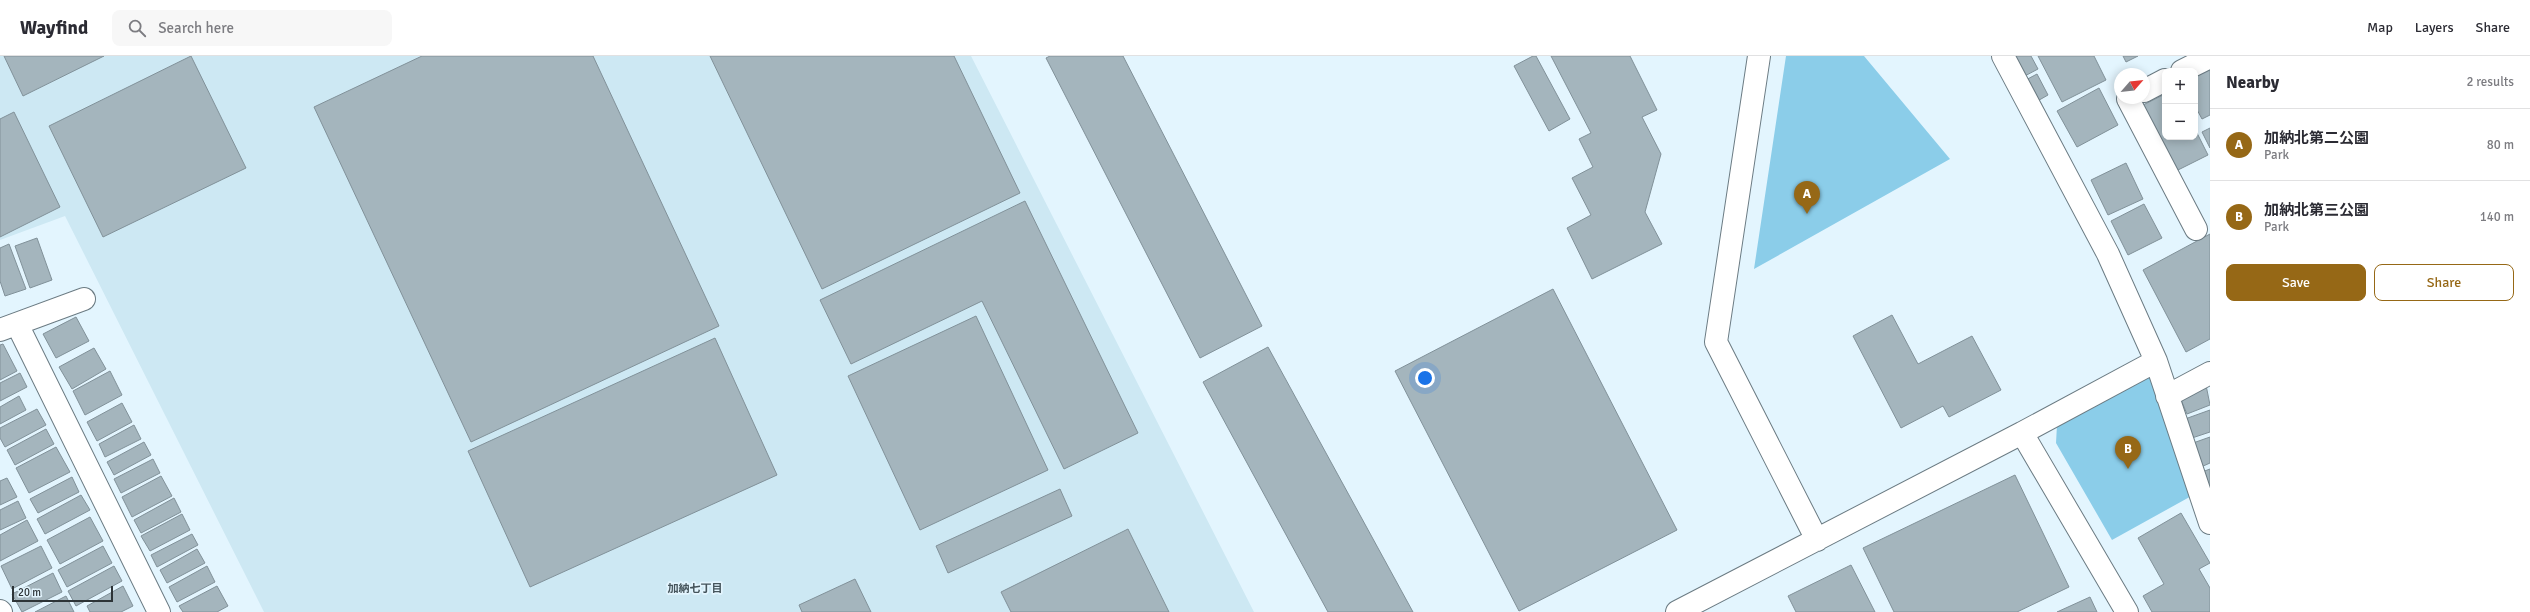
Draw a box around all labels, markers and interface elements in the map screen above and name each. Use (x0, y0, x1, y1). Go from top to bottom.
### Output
search box (112, 10, 392, 46)
text: Wayfind (20, 16, 88, 40)
icon: search (126, 17, 148, 39)
text: Search here (158, 19, 234, 37)
text: Map (2367, 19, 2393, 36)
text: Layers (2415, 19, 2454, 36)
text: Share (2476, 19, 2510, 36)
north arrow (2114, 68, 2150, 104)
map controls (2162, 68, 2198, 140)
button: + (2162, 68, 2198, 104)
text: Nearby (2226, 72, 2279, 93)
text: 2 results (2466, 74, 2514, 90)
button: − (2162, 104, 2198, 140)
text: 加納北第二公園 (2264, 129, 2369, 147)
text: A (2235, 137, 2243, 153)
text: 80 m (2487, 137, 2514, 153)
text: Park (2264, 147, 2289, 163)
pin: A (1794, 181, 1820, 214)
text: 加納北第三公園 (2264, 201, 2369, 219)
text: B (2235, 209, 2243, 225)
text: 140 m (2480, 209, 2514, 225)
text: Park (2264, 219, 2289, 235)
button: Save (2226, 264, 2366, 301)
button: Share (2374, 264, 2514, 301)
your location (1415, 368, 1435, 388)
pin: B (2115, 436, 2141, 469)
district label: 加納七丁目 (668, 582, 723, 595)
scale bar (12, 584, 113, 603)
text: 20 m (18, 586, 41, 599)

